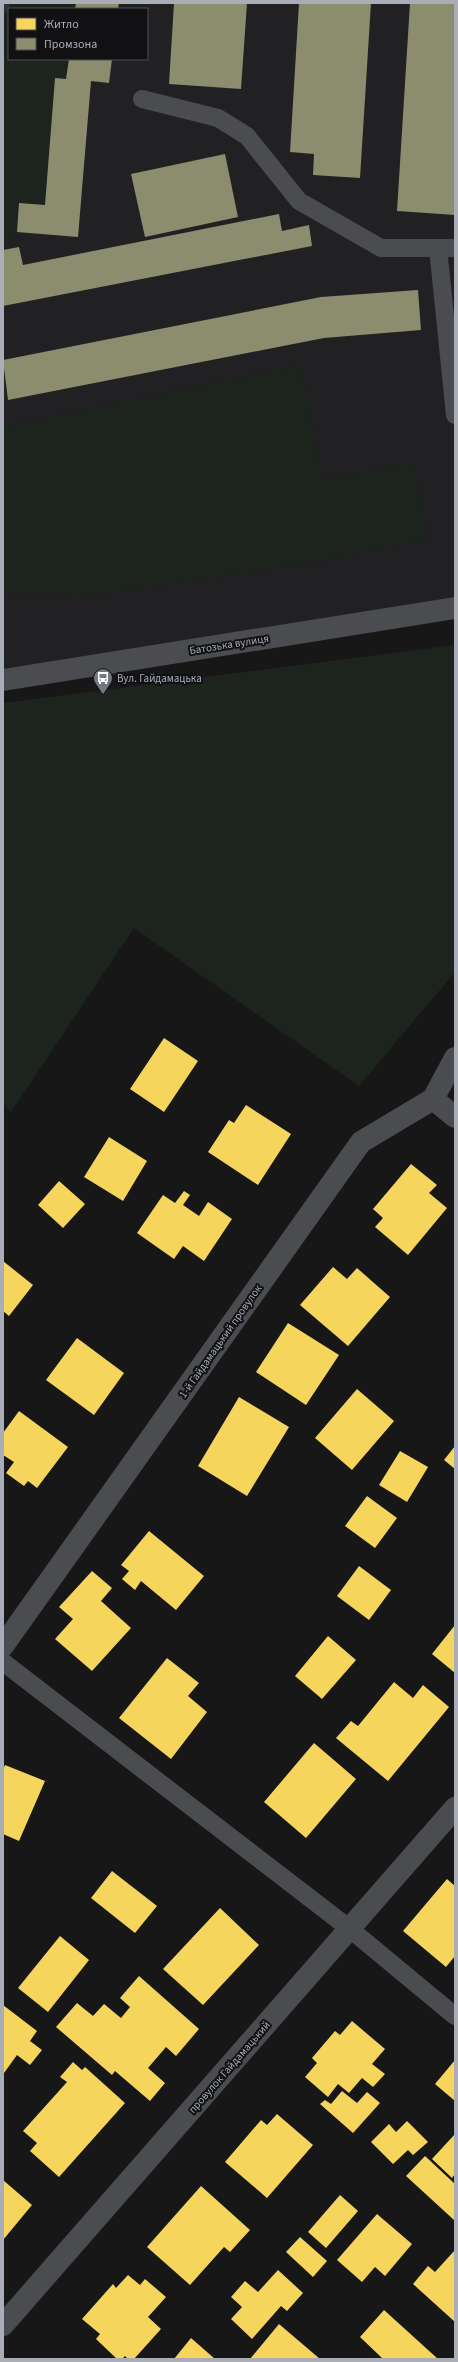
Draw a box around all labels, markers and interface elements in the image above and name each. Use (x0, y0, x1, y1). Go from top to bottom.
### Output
legend (8, 8, 148, 60)
text: Житло (44, 16, 79, 33)
text: Промзона (44, 36, 97, 53)
street label: Батозька вулиця (188, 631, 270, 658)
bus stop icon: Вул. Гайдамацька (92, 667, 114, 695)
place label: Вул. Гайдамацька (117, 671, 202, 686)
street label: 1-й Гайдамацький провулок (176, 1281, 266, 1401)
street label: провулок Гайдамацький (185, 2018, 274, 2117)

